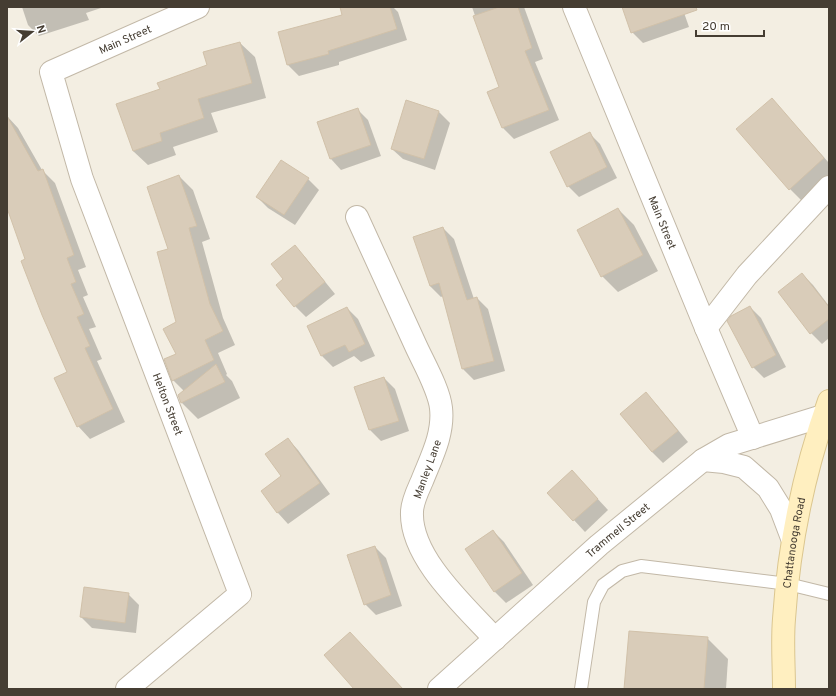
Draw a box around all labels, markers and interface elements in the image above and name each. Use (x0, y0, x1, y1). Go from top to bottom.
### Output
north arrow (12, 12, 52, 52)
scale bar (696, 12, 764, 38)
text: 20 m (702, 19, 730, 35)
street label: Main Street (97, 22, 154, 58)
text: N (33, 24, 48, 35)
street label: Main Street (645, 194, 679, 252)
street label: Helton Street (149, 371, 185, 438)
street label: Manley Lane (411, 438, 445, 501)
street label: Chattanooga Road (781, 496, 809, 589)
street label: Trammell Street (583, 500, 653, 561)

